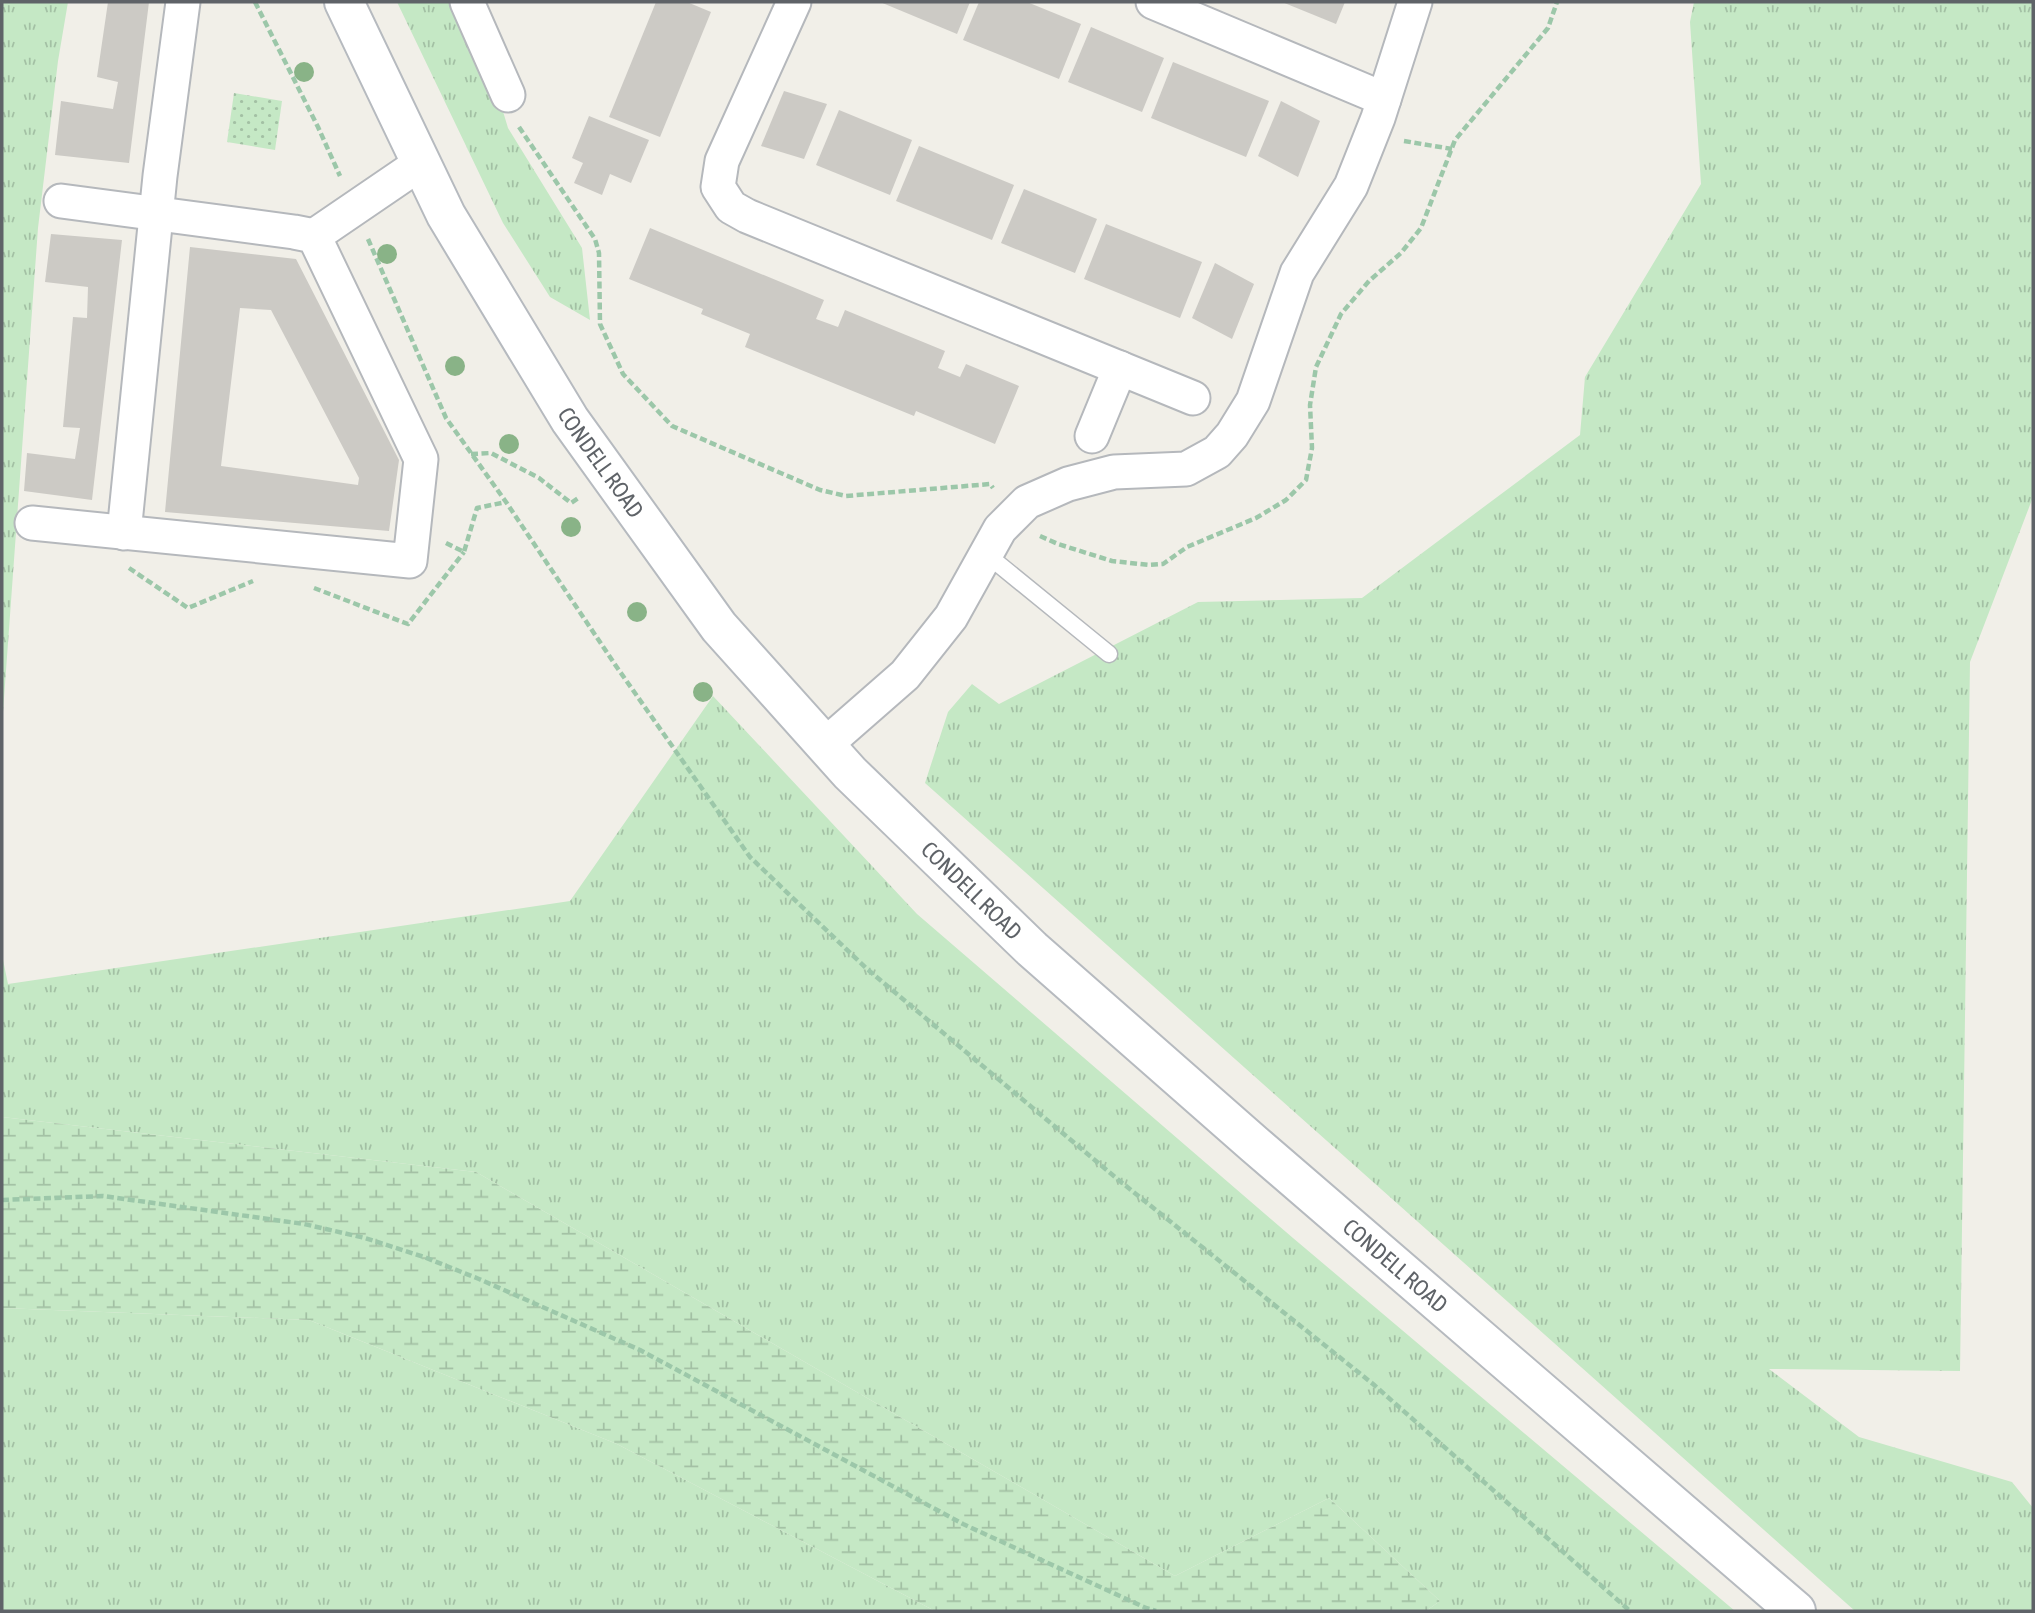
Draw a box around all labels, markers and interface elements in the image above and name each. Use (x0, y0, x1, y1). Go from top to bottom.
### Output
street label: CONDELL ROAD (552, 403, 649, 523)
street label: CONDELL ROAD (916, 836, 1027, 945)
street label: CONDELL ROAD (1338, 1214, 1453, 1318)

